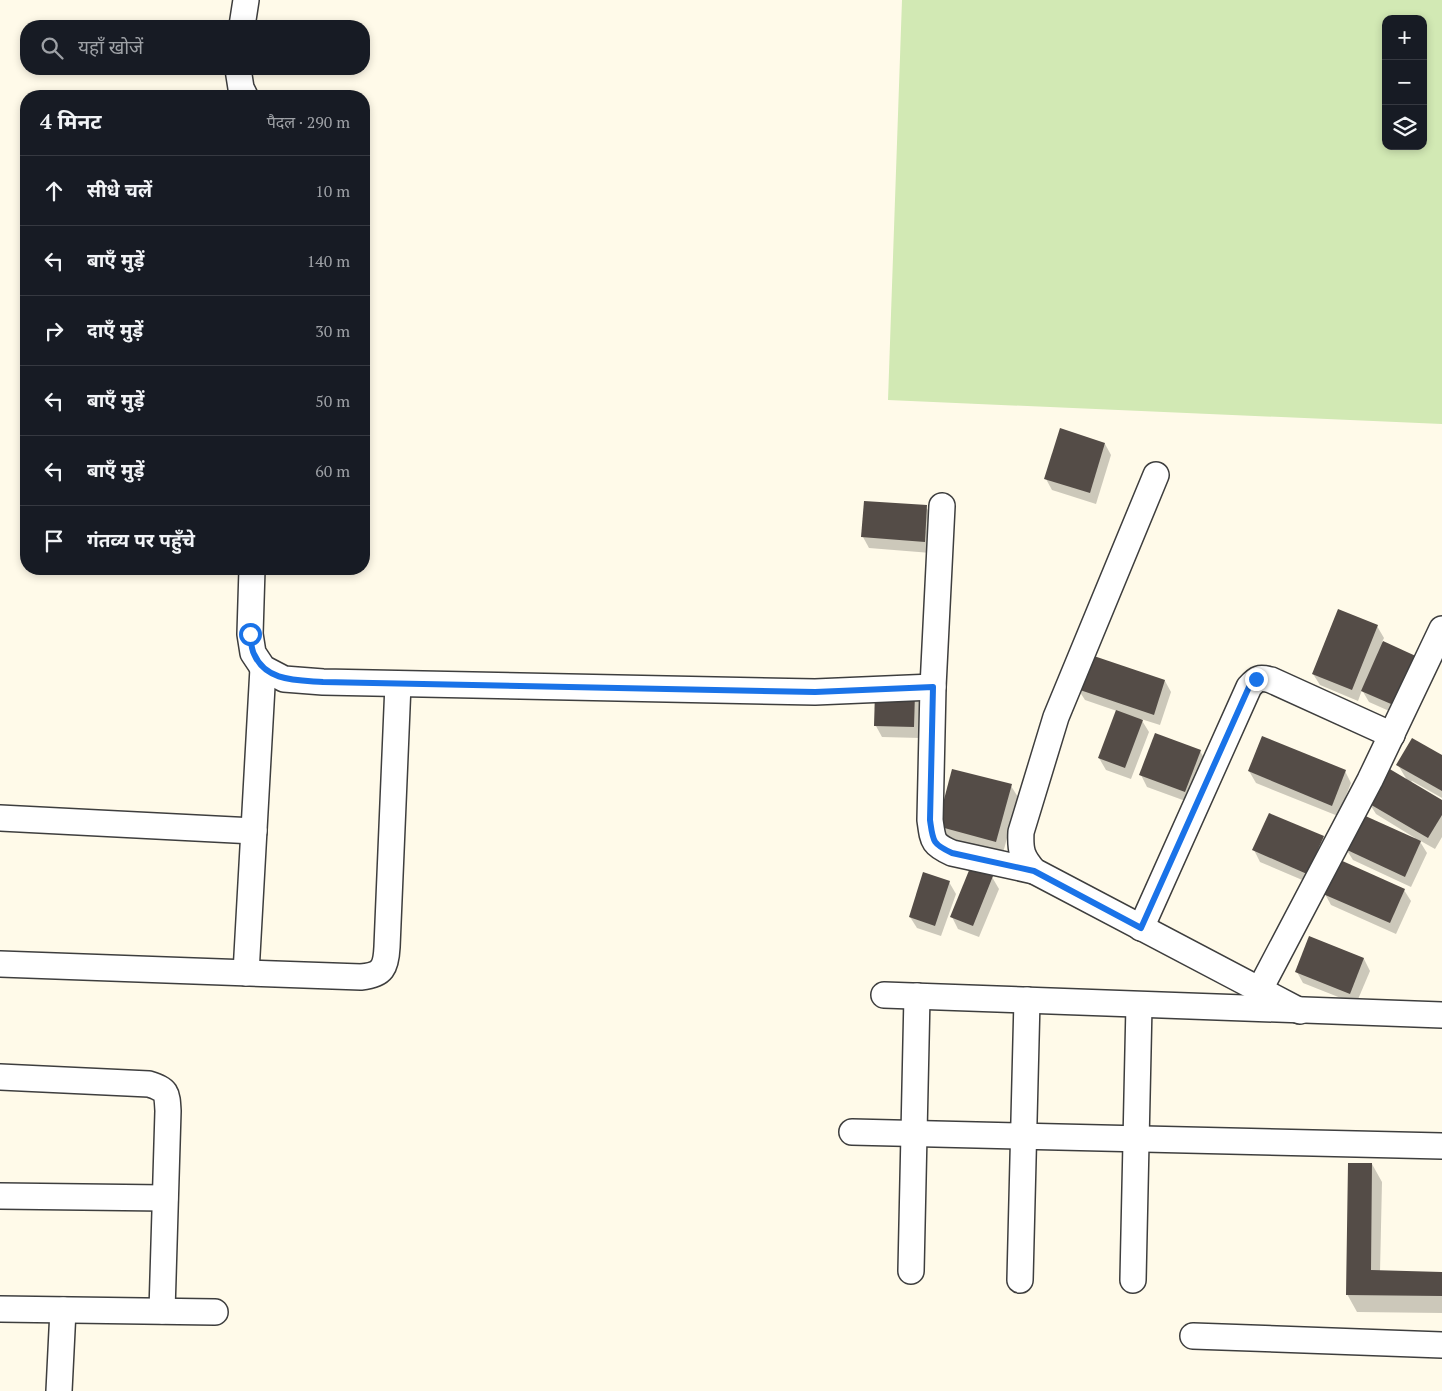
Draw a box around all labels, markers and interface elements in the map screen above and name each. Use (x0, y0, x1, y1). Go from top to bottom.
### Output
map controls (1382, 15, 1427, 150)
button: + (1382, 15, 1427, 60)
search box (20, 20, 370, 75)
icon: search (38, 34, 66, 62)
text: यहाँ खोजें (78, 34, 143, 59)
button: − (1382, 60, 1427, 105)
button: layers (1382, 105, 1427, 150)
text: 4 मिनट (40, 107, 102, 135)
text: पैदल · 290 m (267, 111, 350, 133)
icon: ahead (40, 177, 68, 205)
text: सीधे चलें (87, 177, 152, 202)
text: 10 m (315, 180, 350, 202)
icon: left (40, 247, 68, 275)
text: बाएँ मुड़ें (87, 247, 144, 272)
text: 140 m (307, 250, 350, 272)
icon: right (40, 317, 68, 345)
text: दाएँ मुड़ें (87, 317, 143, 342)
text: 30 m (315, 320, 350, 342)
icon: left (40, 387, 68, 415)
text: बाएँ मुड़ें (87, 387, 144, 412)
text: 50 m (315, 390, 350, 412)
icon: left (40, 457, 68, 485)
text: बाएँ मुड़ें (87, 457, 144, 482)
text: 60 m (315, 460, 350, 482)
icon: arrive (40, 527, 68, 555)
text: गंतव्य पर पहुँचे (87, 527, 195, 552)
route start (239, 623, 262, 646)
route end (1245, 668, 1268, 691)

